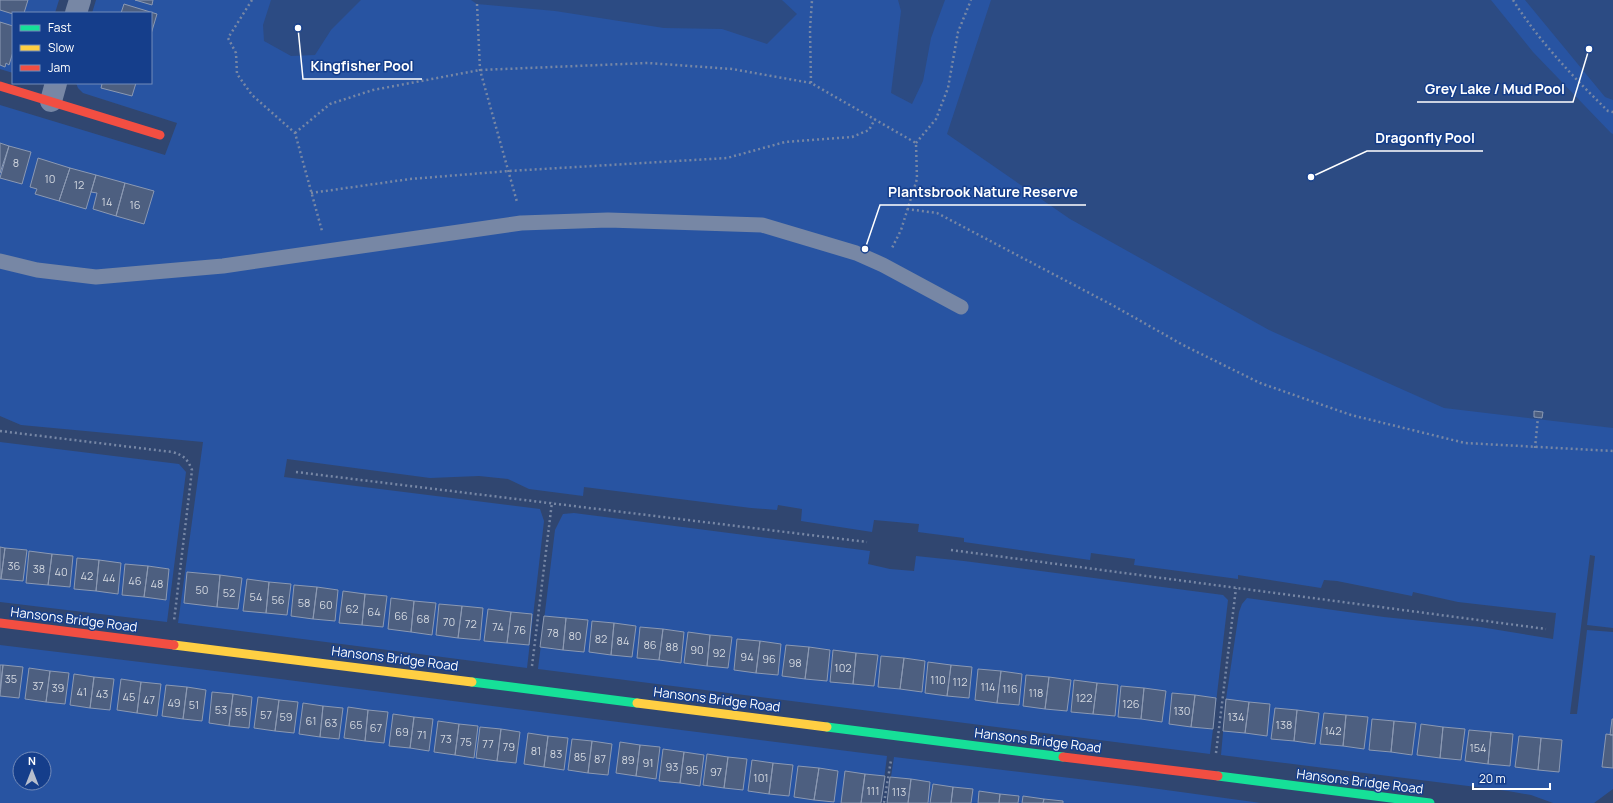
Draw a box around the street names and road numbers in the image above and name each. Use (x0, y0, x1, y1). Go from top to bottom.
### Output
street label: Hansons Bridge Road (10, 602, 138, 636)
street label: Hansons Bridge Road (331, 641, 459, 675)
street label: Hansons Bridge Road (653, 682, 781, 716)
street label: Hansons Bridge Road (974, 723, 1102, 757)
street label: Hansons Bridge Road (1296, 764, 1424, 798)

